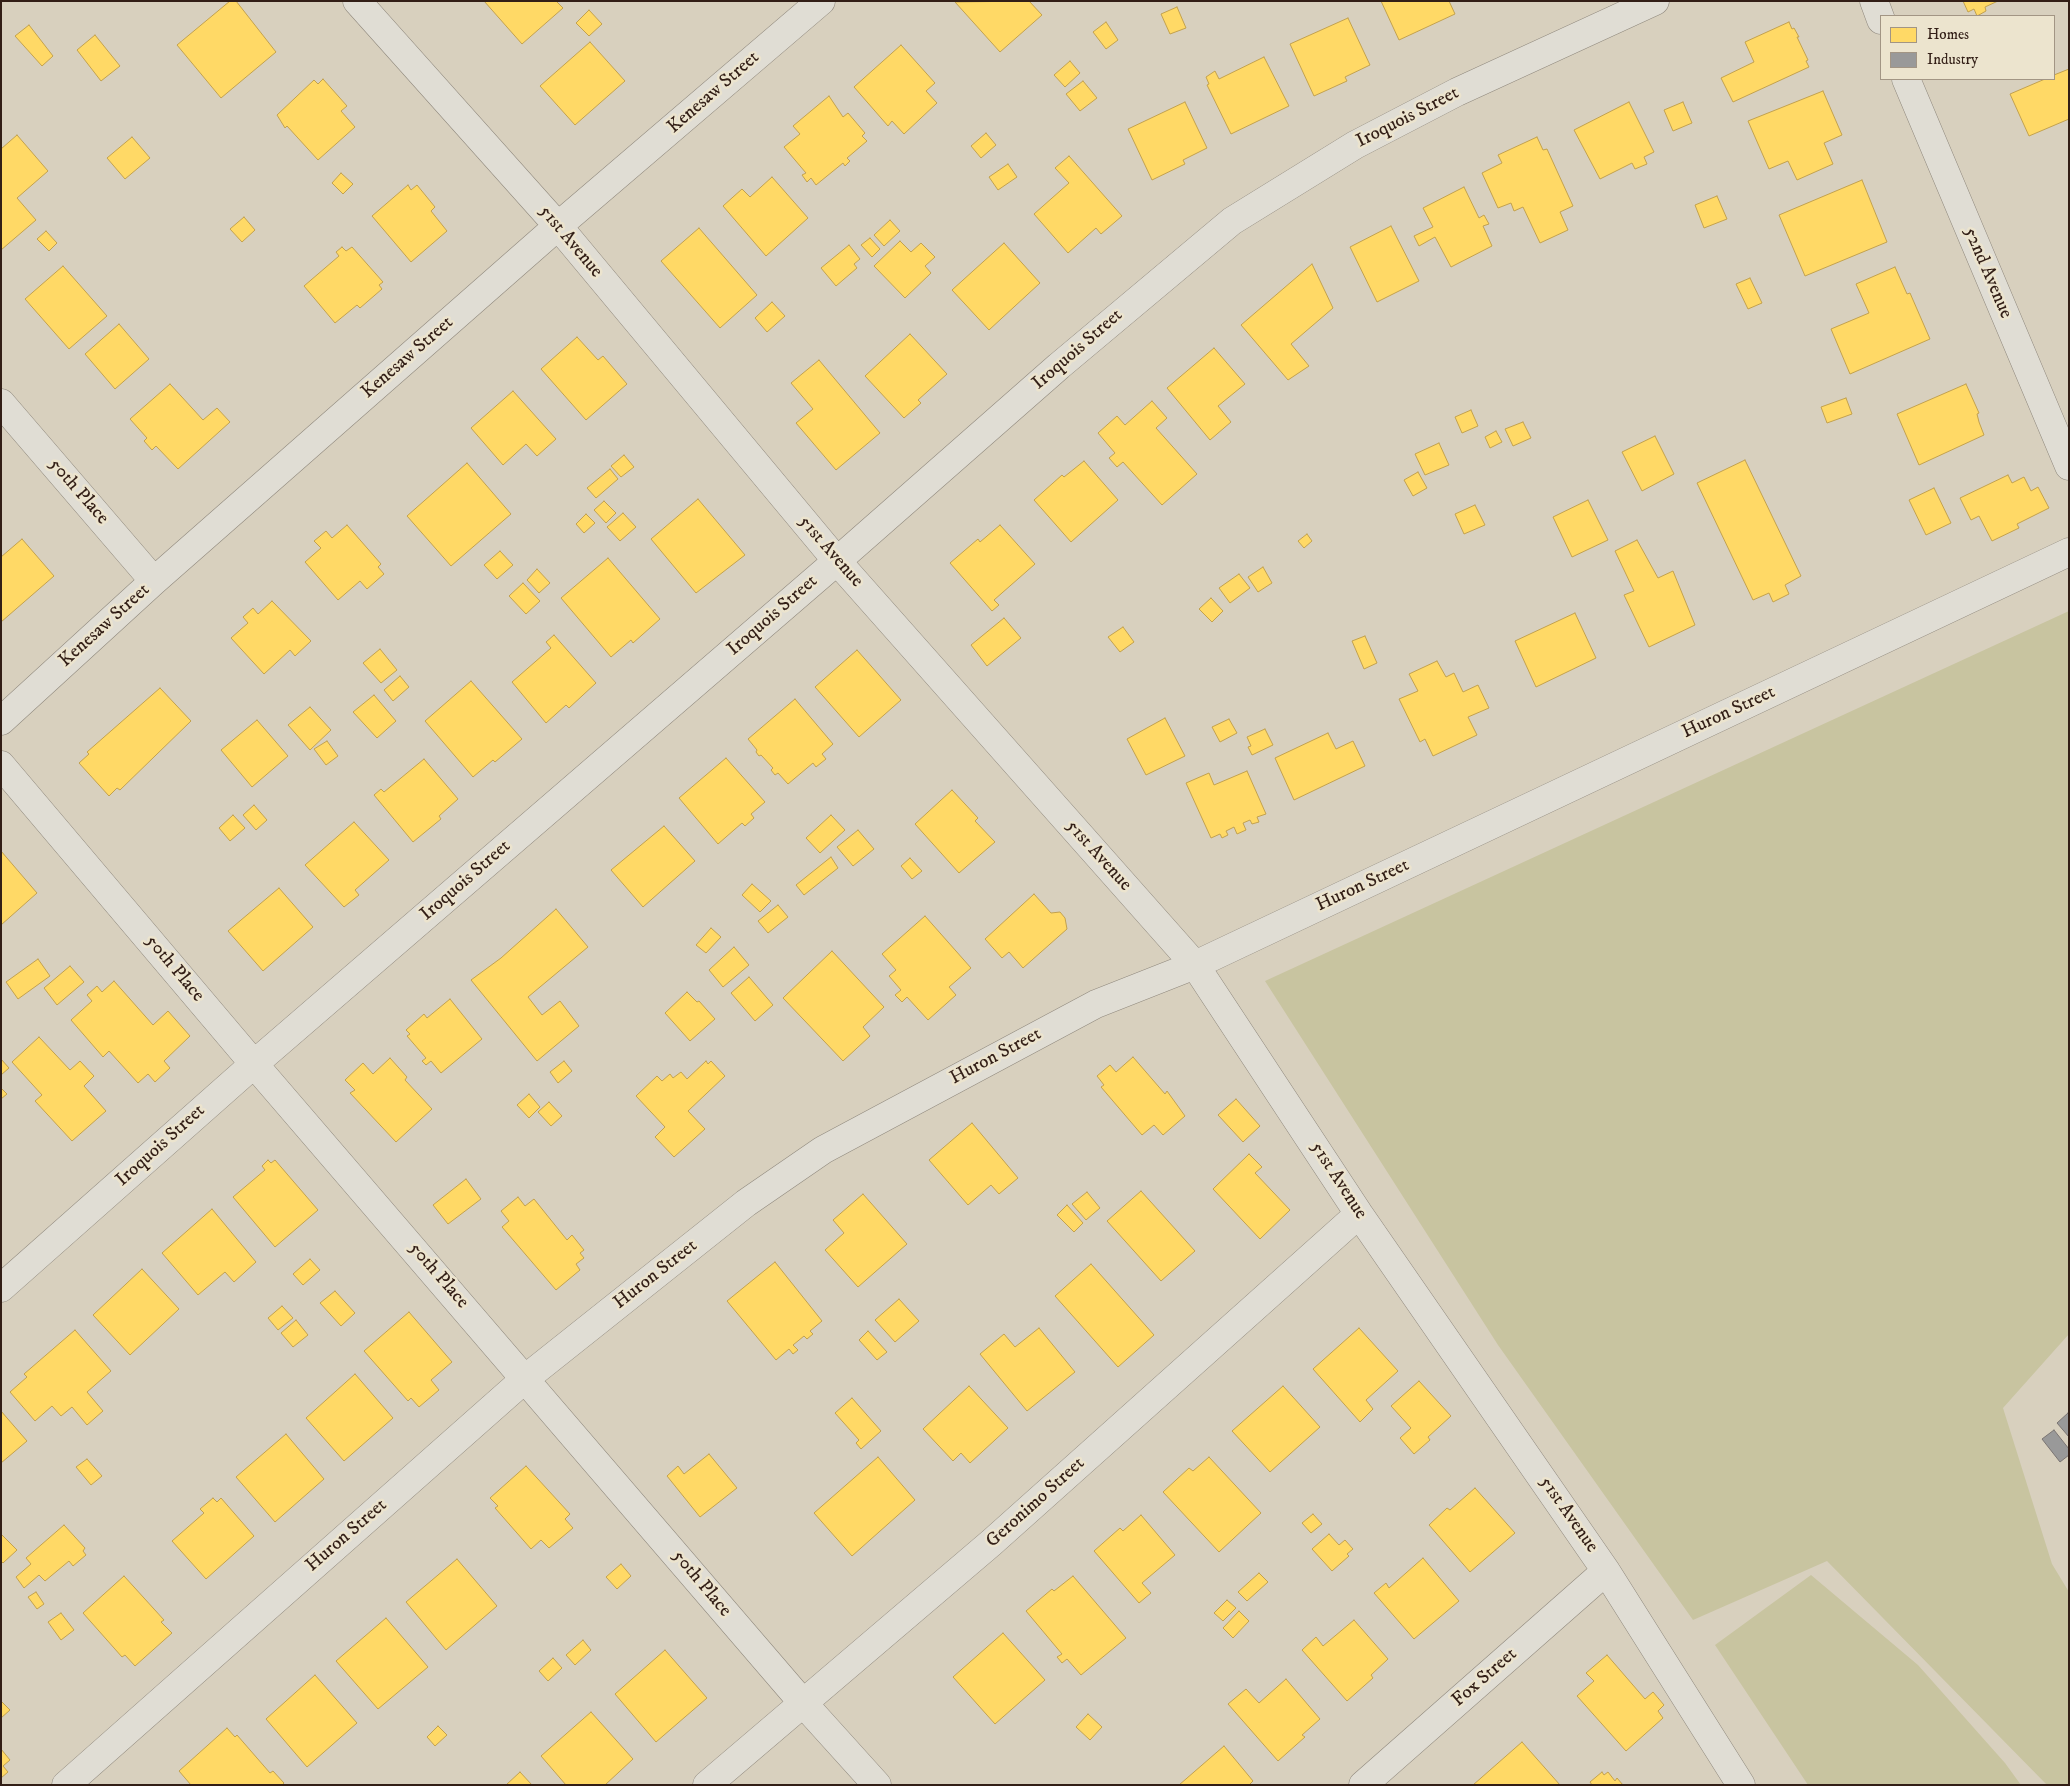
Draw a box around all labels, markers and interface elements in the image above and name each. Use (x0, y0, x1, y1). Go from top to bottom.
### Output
legend (1880, 15, 2055, 80)
text: Homes (1927, 25, 1969, 44)
street label: Kenesaw Street (663, 47, 765, 139)
text: Industry (1927, 50, 1978, 69)
street label: Iroquois Street (1353, 82, 1463, 154)
street label: 51st Avenue (533, 201, 607, 283)
street label: 52nd Avenue (1958, 224, 2016, 322)
street label: Iroquois Street (1028, 305, 1128, 395)
street label: Kenesaw Street (357, 312, 459, 404)
street label: 50th Place (43, 454, 113, 530)
street label: 51st Avenue (793, 511, 867, 593)
street label: Iroquois Street (723, 571, 823, 661)
street label: Kenesaw Street (55, 579, 155, 673)
street label: Huron Street (1679, 682, 1779, 744)
street label: 51st Avenue (1060, 816, 1136, 896)
street label: Iroquois Street (416, 836, 516, 926)
street label: Huron Street (1313, 855, 1413, 917)
street label: 50th Place (139, 931, 209, 1007)
street label: Huron Street (946, 1023, 1046, 1091)
street label: Iroquois Street (112, 1100, 210, 1192)
street label: 51st Avenue (1305, 1138, 1371, 1224)
street label: Huron Street (610, 1235, 702, 1315)
street label: 50th Place (403, 1238, 473, 1314)
street label: Geronimo Street (982, 1453, 1090, 1553)
street label: 51st Avenue (1534, 1473, 1602, 1557)
street label: Huron Street (302, 1495, 392, 1577)
street label: 50th Place (666, 1546, 736, 1622)
street label: Fox Street (1448, 1644, 1522, 1712)

